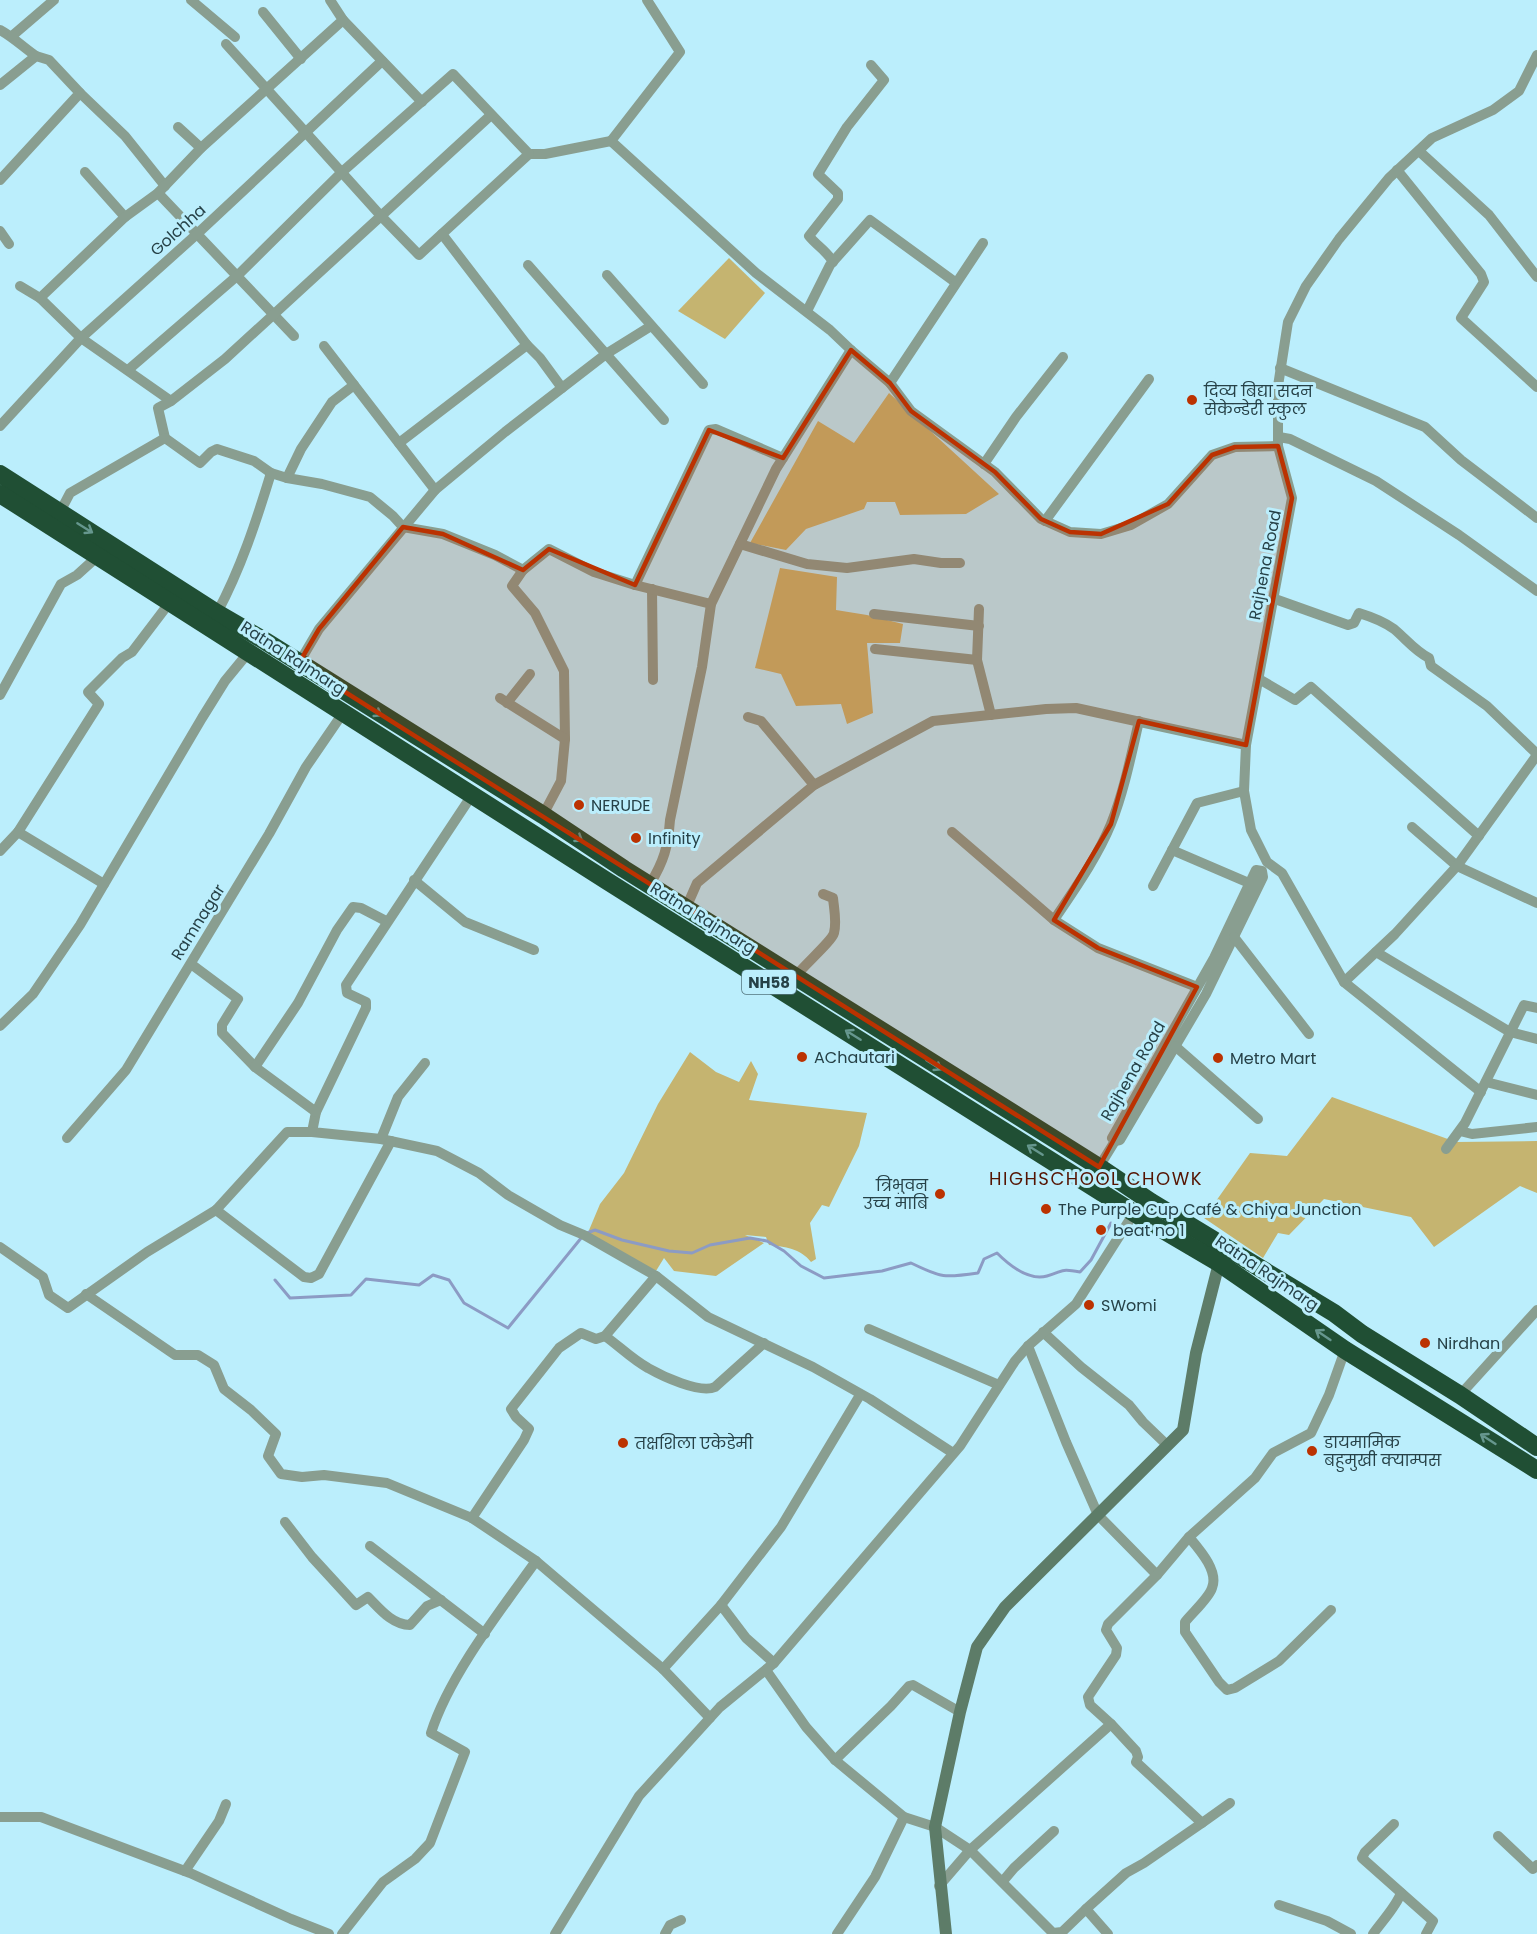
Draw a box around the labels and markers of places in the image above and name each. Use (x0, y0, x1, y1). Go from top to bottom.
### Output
place label: दिव्य बिद्या सदन सेकेन्डेरी स्कुल (1203, 380, 1314, 421)
marker: दिव्य बिद्या सदन सेकेन्डेरी स्कुल (1185, 393, 1199, 407)
place label: NERUDE (591, 794, 651, 817)
marker: NERUDE (572, 798, 586, 812)
place label: Infinity (648, 827, 700, 850)
marker: Infinity (629, 831, 643, 845)
place label: AChautari (814, 1046, 895, 1069)
place label: Metro Mart (1230, 1047, 1317, 1070)
marker: AChautari (795, 1050, 809, 1064)
marker: Metro Mart (1211, 1051, 1225, 1065)
place label: त्रिभुवन उच्च माबि (862, 1174, 929, 1215)
marker: त्रिभुवन उच्च माबि (933, 1187, 947, 1201)
place label: The Purple Cup Café & Chiya Junction (1058, 1198, 1361, 1221)
marker: The Purple Cup Café & Chiya Junction (1039, 1202, 1053, 1216)
place label: beat no 1 (1113, 1219, 1185, 1242)
marker: beat no 1 (1094, 1223, 1108, 1237)
place label: SWomi (1101, 1294, 1157, 1317)
marker: SWomi (1082, 1298, 1096, 1312)
place label: Nirdhan (1437, 1332, 1500, 1355)
marker: Nirdhan (1418, 1336, 1432, 1350)
place label: डायमामिक बहुमुखी क्याम्पस (1323, 1431, 1442, 1473)
place label: तक्षशिला एकेडेमी (634, 1432, 754, 1455)
marker: तक्षशिला एकेडेमी (616, 1436, 630, 1450)
marker: डायमामिक बहुमुखी क्याम्पस (1305, 1444, 1319, 1458)

